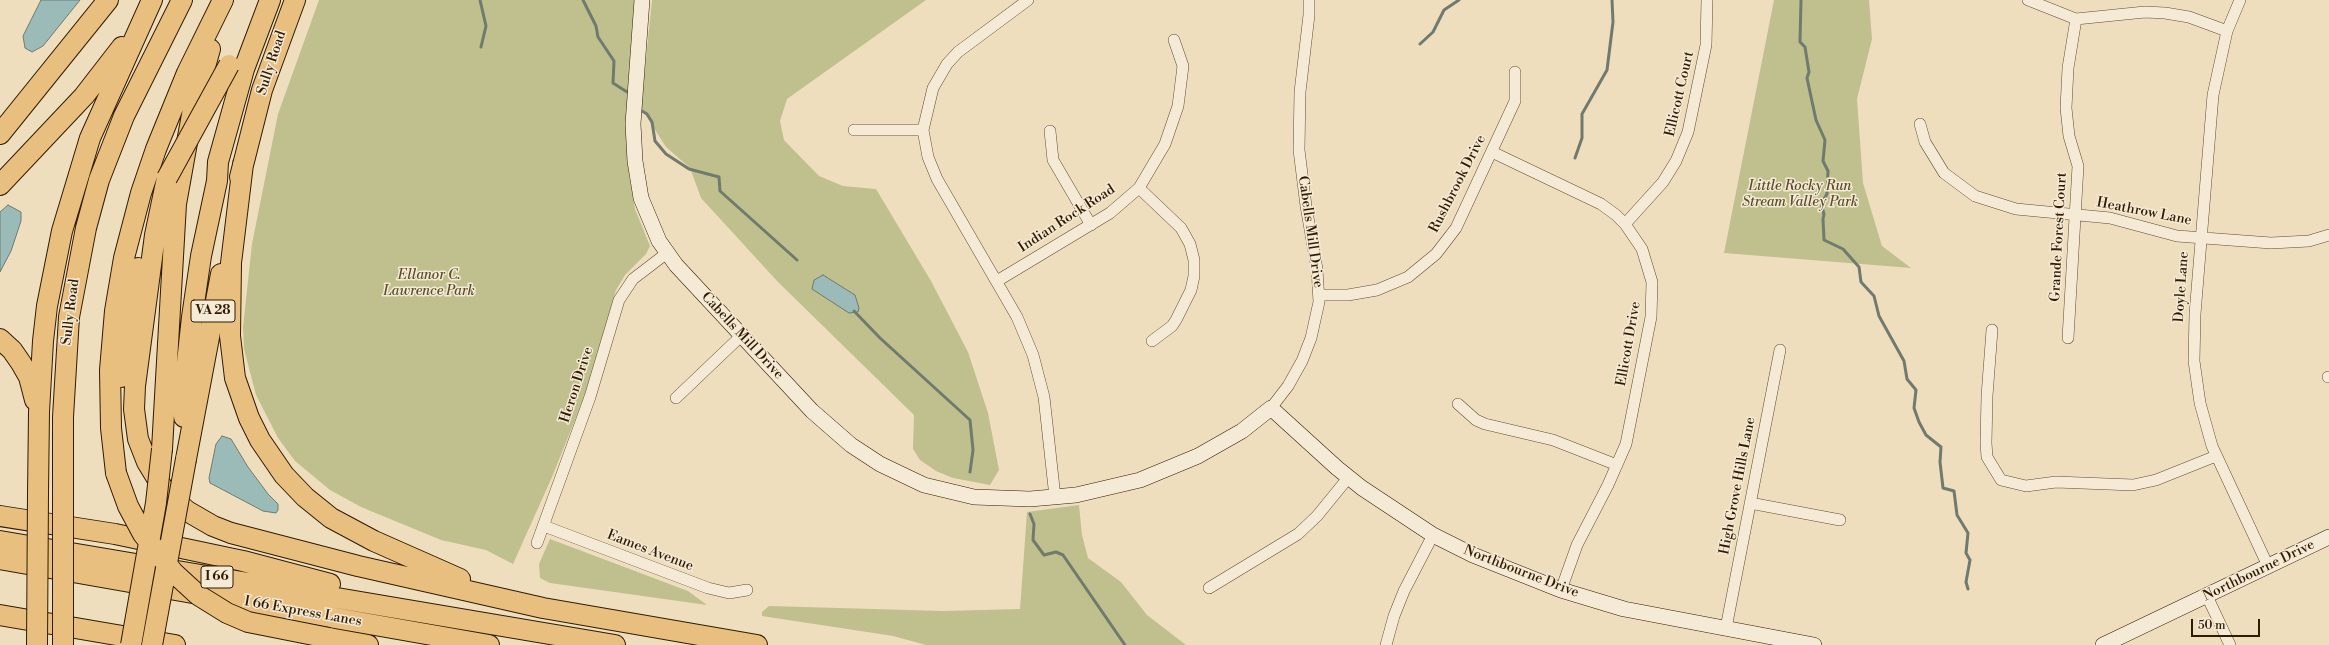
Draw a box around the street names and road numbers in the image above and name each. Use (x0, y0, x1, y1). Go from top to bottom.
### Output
street label: Sully Road (254, 29, 290, 97)
street label: Ellicott Court (1662, 50, 1698, 138)
street label: Rushbrook Drive (1426, 132, 1490, 236)
street label: Grande Forest Court (2047, 172, 2071, 302)
street label: Cabells Mill Drive (1294, 175, 1326, 289)
street label: Indian Rock Road (1016, 182, 1118, 256)
street label: Heathrow Lane (2095, 195, 2193, 229)
street label: Doyle Lane (2171, 251, 2193, 323)
street label: Sully Road (59, 278, 83, 346)
street label: Cabells Mill Drive (697, 289, 787, 383)
road number: VA 28 (191, 300, 235, 322)
street label: Ellicott Drive (1613, 300, 1645, 388)
street label: Heron Drive (557, 345, 597, 425)
street label: High Grove Hills Lane (1716, 416, 1760, 556)
street label: Eames Avenue (604, 527, 696, 575)
street label: Northbourne Drive (2200, 537, 2318, 605)
street label: Northbourne Drive (1461, 542, 1581, 602)
road number: I 66 (201, 566, 233, 588)
street label: I 66 Express Lanes (243, 593, 363, 631)

